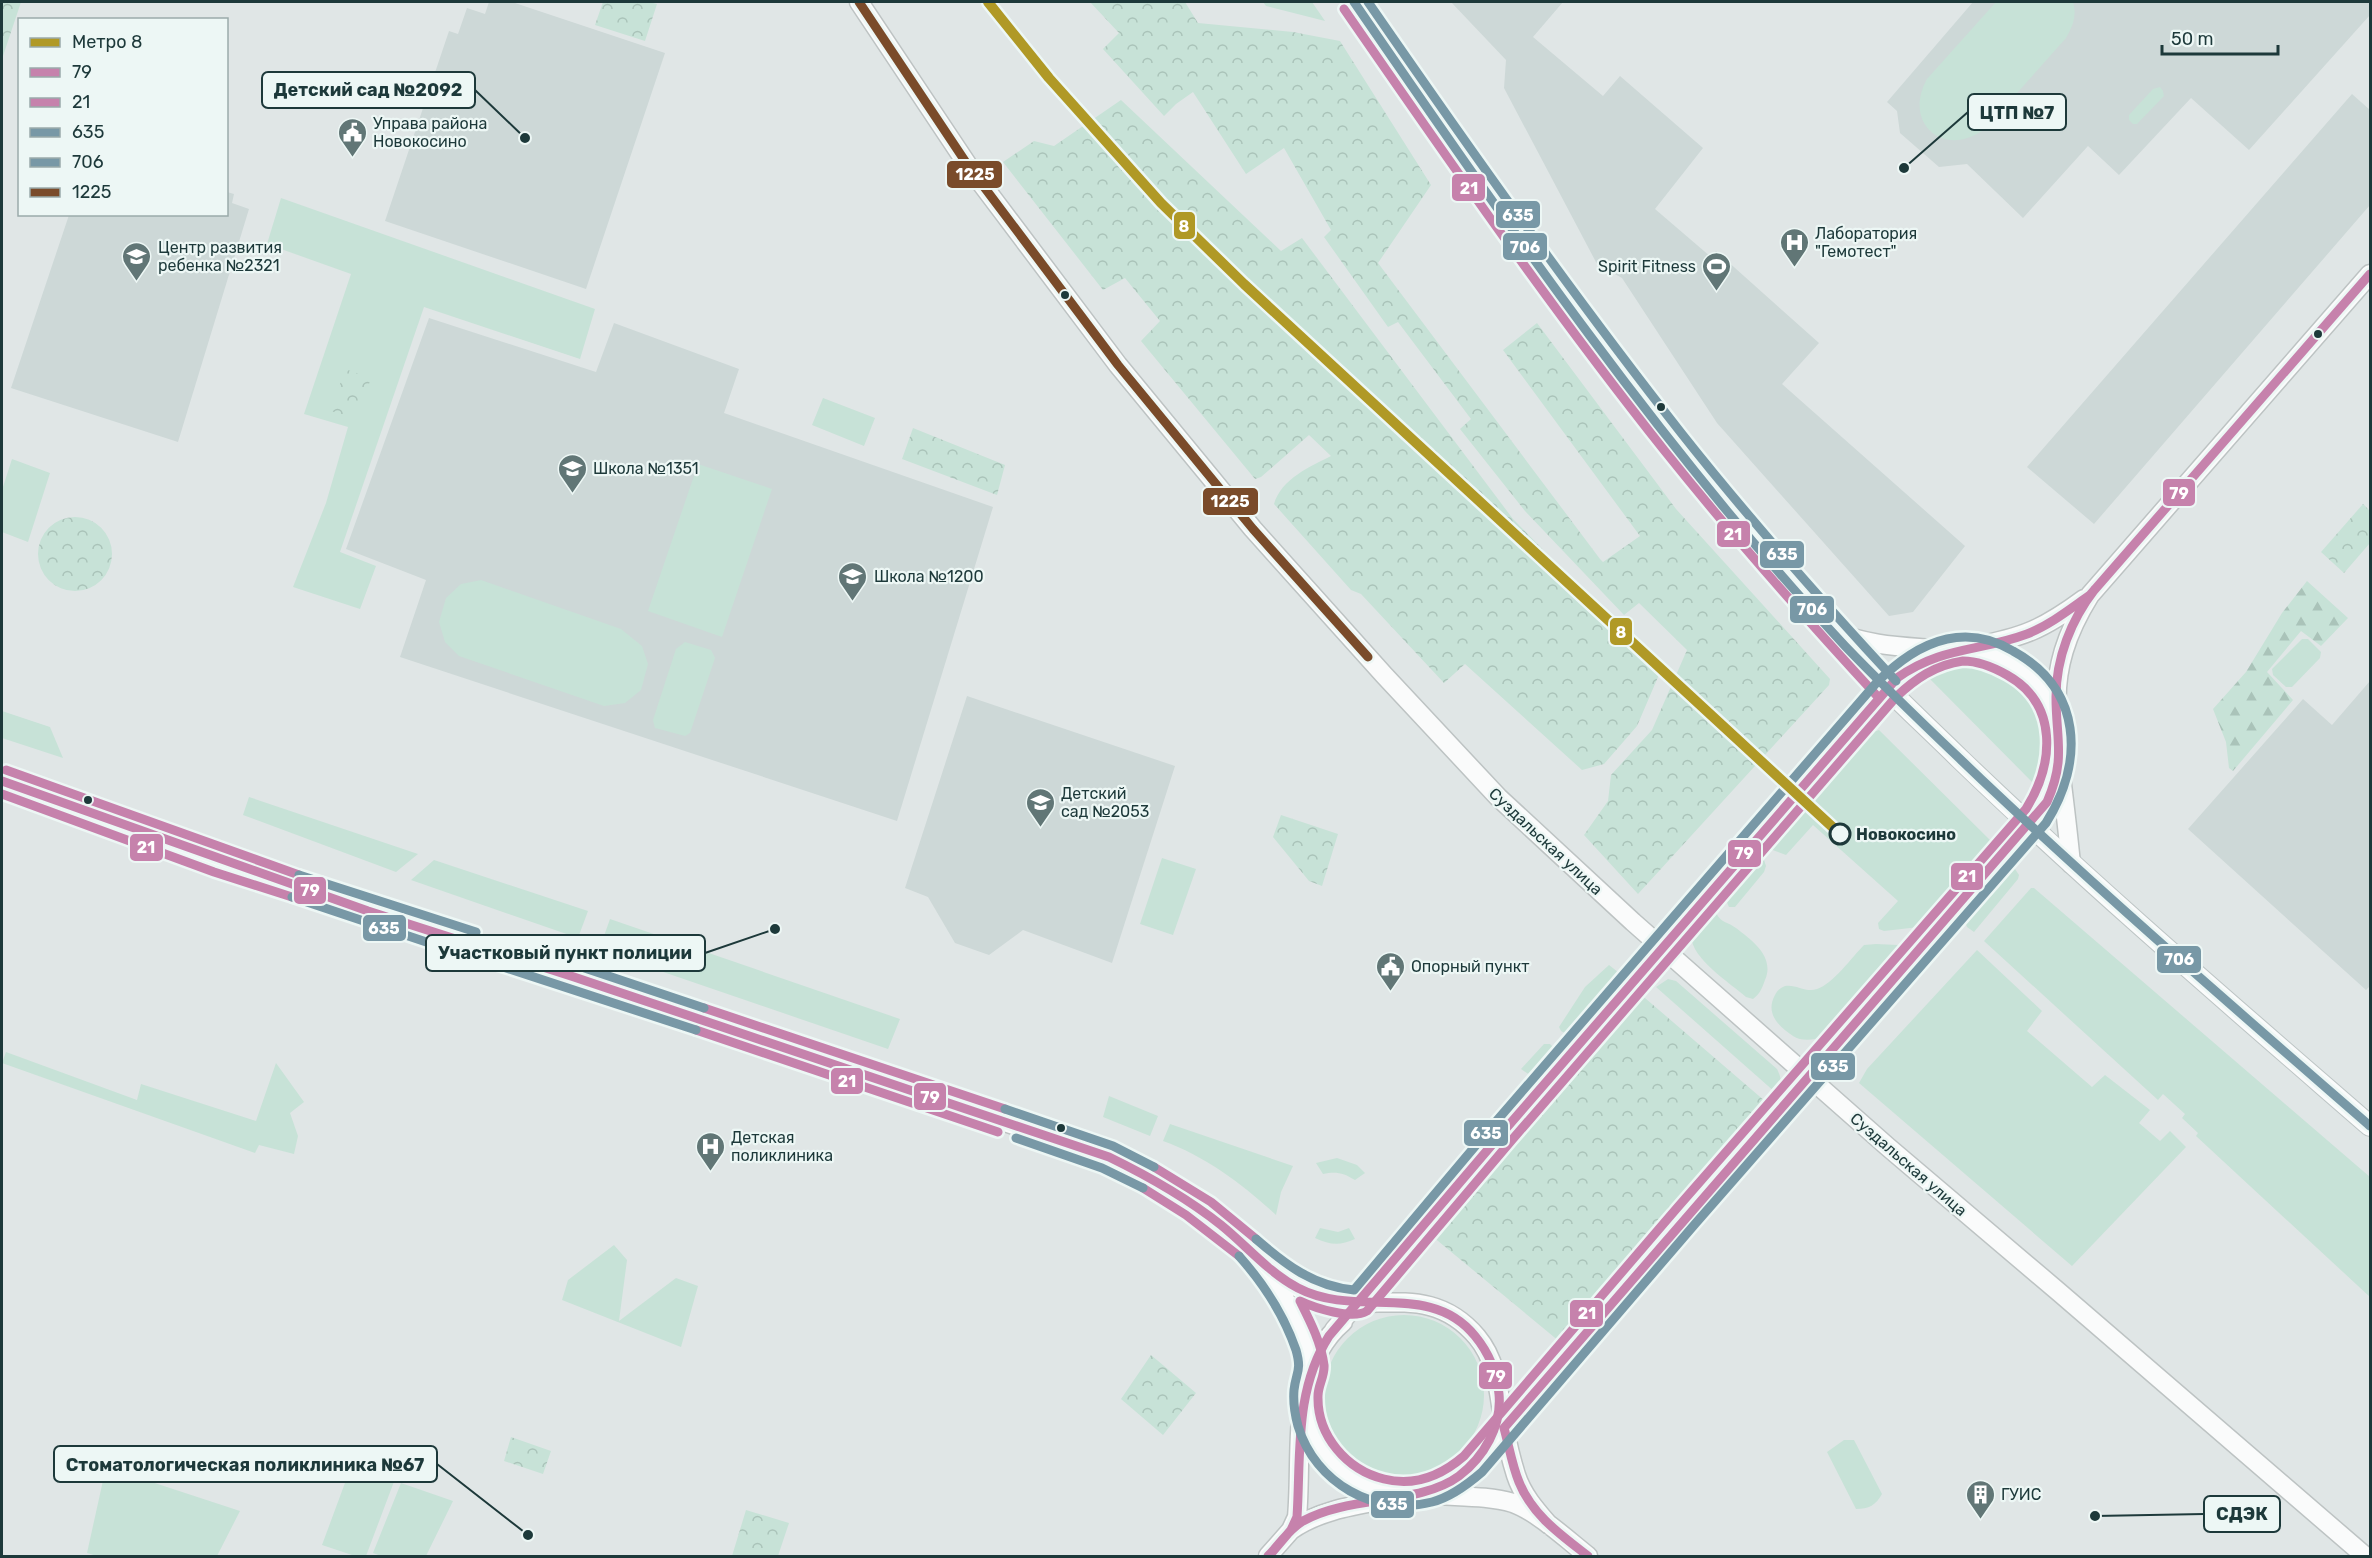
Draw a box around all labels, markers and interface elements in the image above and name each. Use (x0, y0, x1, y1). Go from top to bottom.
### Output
legend (18, 18, 228, 216)
scale bar (2162, 18, 2278, 56)
text: 50 m (2171, 28, 2214, 50)
text: Метро 8 (72, 31, 143, 53)
text: 79 (72, 61, 92, 83)
callout: Детский сад №2092 (262, 72, 475, 108)
text: Детский сад №2092 (273, 79, 463, 101)
text: 21 (72, 91, 90, 113)
callout: ЦТП №7 (1968, 94, 2066, 130)
text: ЦТП №7 (1980, 102, 2054, 124)
place label: Управа района Новокосино (373, 114, 487, 151)
public building icon: Управа района Новокосино (336, 116, 368, 158)
text: 635 (72, 121, 104, 143)
text: 706 (72, 151, 104, 173)
line badge: 1225 (946, 160, 1003, 189)
text: 1225 (955, 165, 995, 184)
line badge: 21 (1451, 173, 1486, 202)
text: 21 (1460, 179, 1478, 198)
text: 1225 (72, 181, 112, 203)
line badge: 635 (1495, 200, 1541, 229)
text: 635 (1502, 206, 1534, 225)
line badge: 8 (1173, 211, 1196, 240)
text: 8 (1179, 217, 1190, 236)
place label: Лаборатория "Гемотест" (1815, 224, 1917, 261)
hospital icon: Лаборатория "Гемотест" (1778, 226, 1810, 268)
line badge: 706 (1502, 232, 1548, 261)
place label: Центр развития ребенка №2321 (158, 238, 282, 275)
text: 706 (1510, 238, 1540, 257)
school or university icon: Центр развития ребенка №2321 (121, 240, 153, 282)
sports icon: Spirit Fitness (1701, 250, 1733, 292)
place label: Spirit Fitness (1598, 257, 1696, 276)
unlabelled marker (1059, 289, 1071, 301)
unlabelled marker (2312, 328, 2324, 340)
unlabelled marker (1655, 401, 1667, 413)
school or university icon: Школа №1351 (556, 452, 588, 494)
place label: Школа №1351 (593, 459, 699, 478)
line badge: 79 (2162, 478, 2196, 507)
text: 79 (2169, 484, 2189, 503)
line badge: 1225 (1202, 487, 1259, 516)
text: 1225 (1210, 492, 1250, 511)
line badge: 21 (1716, 520, 1751, 548)
text: 21 (1724, 525, 1742, 544)
line badge: 635 (1759, 540, 1805, 569)
text: 635 (1766, 545, 1798, 564)
school or university icon: Школа №1200 (837, 560, 869, 602)
place label: Школа №1200 (874, 567, 984, 586)
line badge: 706 (1789, 595, 1835, 624)
text: 706 (1797, 600, 1827, 619)
line badge: 8 (1609, 617, 1633, 646)
text: 8 (1616, 623, 1627, 642)
place label: Детский сад №2053 (1061, 784, 1149, 821)
street label: Суздальская улица (1485, 784, 1606, 899)
school or university icon: Детский сад №2053 (1024, 786, 1056, 828)
unlabelled marker (82, 794, 94, 806)
marker: Новокосино (1829, 823, 1851, 845)
place label: Новокосино (1856, 825, 1956, 844)
line badge: 21 (129, 833, 164, 862)
text: 21 (137, 838, 155, 857)
line badge: 79 (1727, 839, 1762, 868)
text: 79 (1734, 844, 1754, 863)
line badge: 21 (1950, 862, 1984, 891)
text: 21 (1958, 867, 1976, 886)
line badge: 79 (293, 876, 327, 905)
text: 79 (300, 881, 320, 900)
line badge: 635 (362, 914, 407, 942)
text: 635 (368, 919, 400, 938)
callout: Участковый пункт полиции (426, 935, 705, 971)
text: Участковый пункт полиции (438, 942, 692, 964)
line badge: 706 (2156, 945, 2202, 974)
public building icon: Опорный пункт (1374, 950, 1406, 992)
text: 706 (2164, 950, 2194, 969)
place label: Опорный пункт (1411, 957, 1530, 976)
line badge: 635 (1810, 1052, 1856, 1081)
text: 635 (1817, 1057, 1849, 1076)
line badge: 21 (830, 1067, 864, 1095)
text: 21 (838, 1072, 856, 1091)
line badge: 79 (913, 1082, 947, 1111)
text: 79 (920, 1088, 940, 1107)
street label: Суздальская улица (1846, 1109, 1971, 1220)
line badge: 635 (1463, 1119, 1509, 1147)
unlabelled marker (1055, 1122, 1067, 1134)
text: 635 (1470, 1124, 1502, 1143)
place label: Детская поликлиника (731, 1128, 833, 1165)
hospital icon: Детская поликлиника (694, 1130, 726, 1172)
line badge: 21 (1569, 1299, 1604, 1328)
text: 21 (1578, 1304, 1596, 1323)
line badge: 79 (1478, 1361, 1513, 1390)
text: 79 (1486, 1367, 1506, 1386)
callout: Стоматологическая поликлиника №67 (54, 1446, 437, 1482)
text: Стоматологическая поликлиника №67 (66, 1454, 424, 1476)
building icon: ГУИС (1964, 1478, 1996, 1520)
place label: ГУИС (2001, 1485, 2041, 1504)
line badge: 635 (1370, 1490, 1415, 1519)
text: 635 (1376, 1495, 1408, 1514)
callout: СДЭК (2204, 1496, 2280, 1532)
text: СДЭК (2216, 1503, 2268, 1525)

